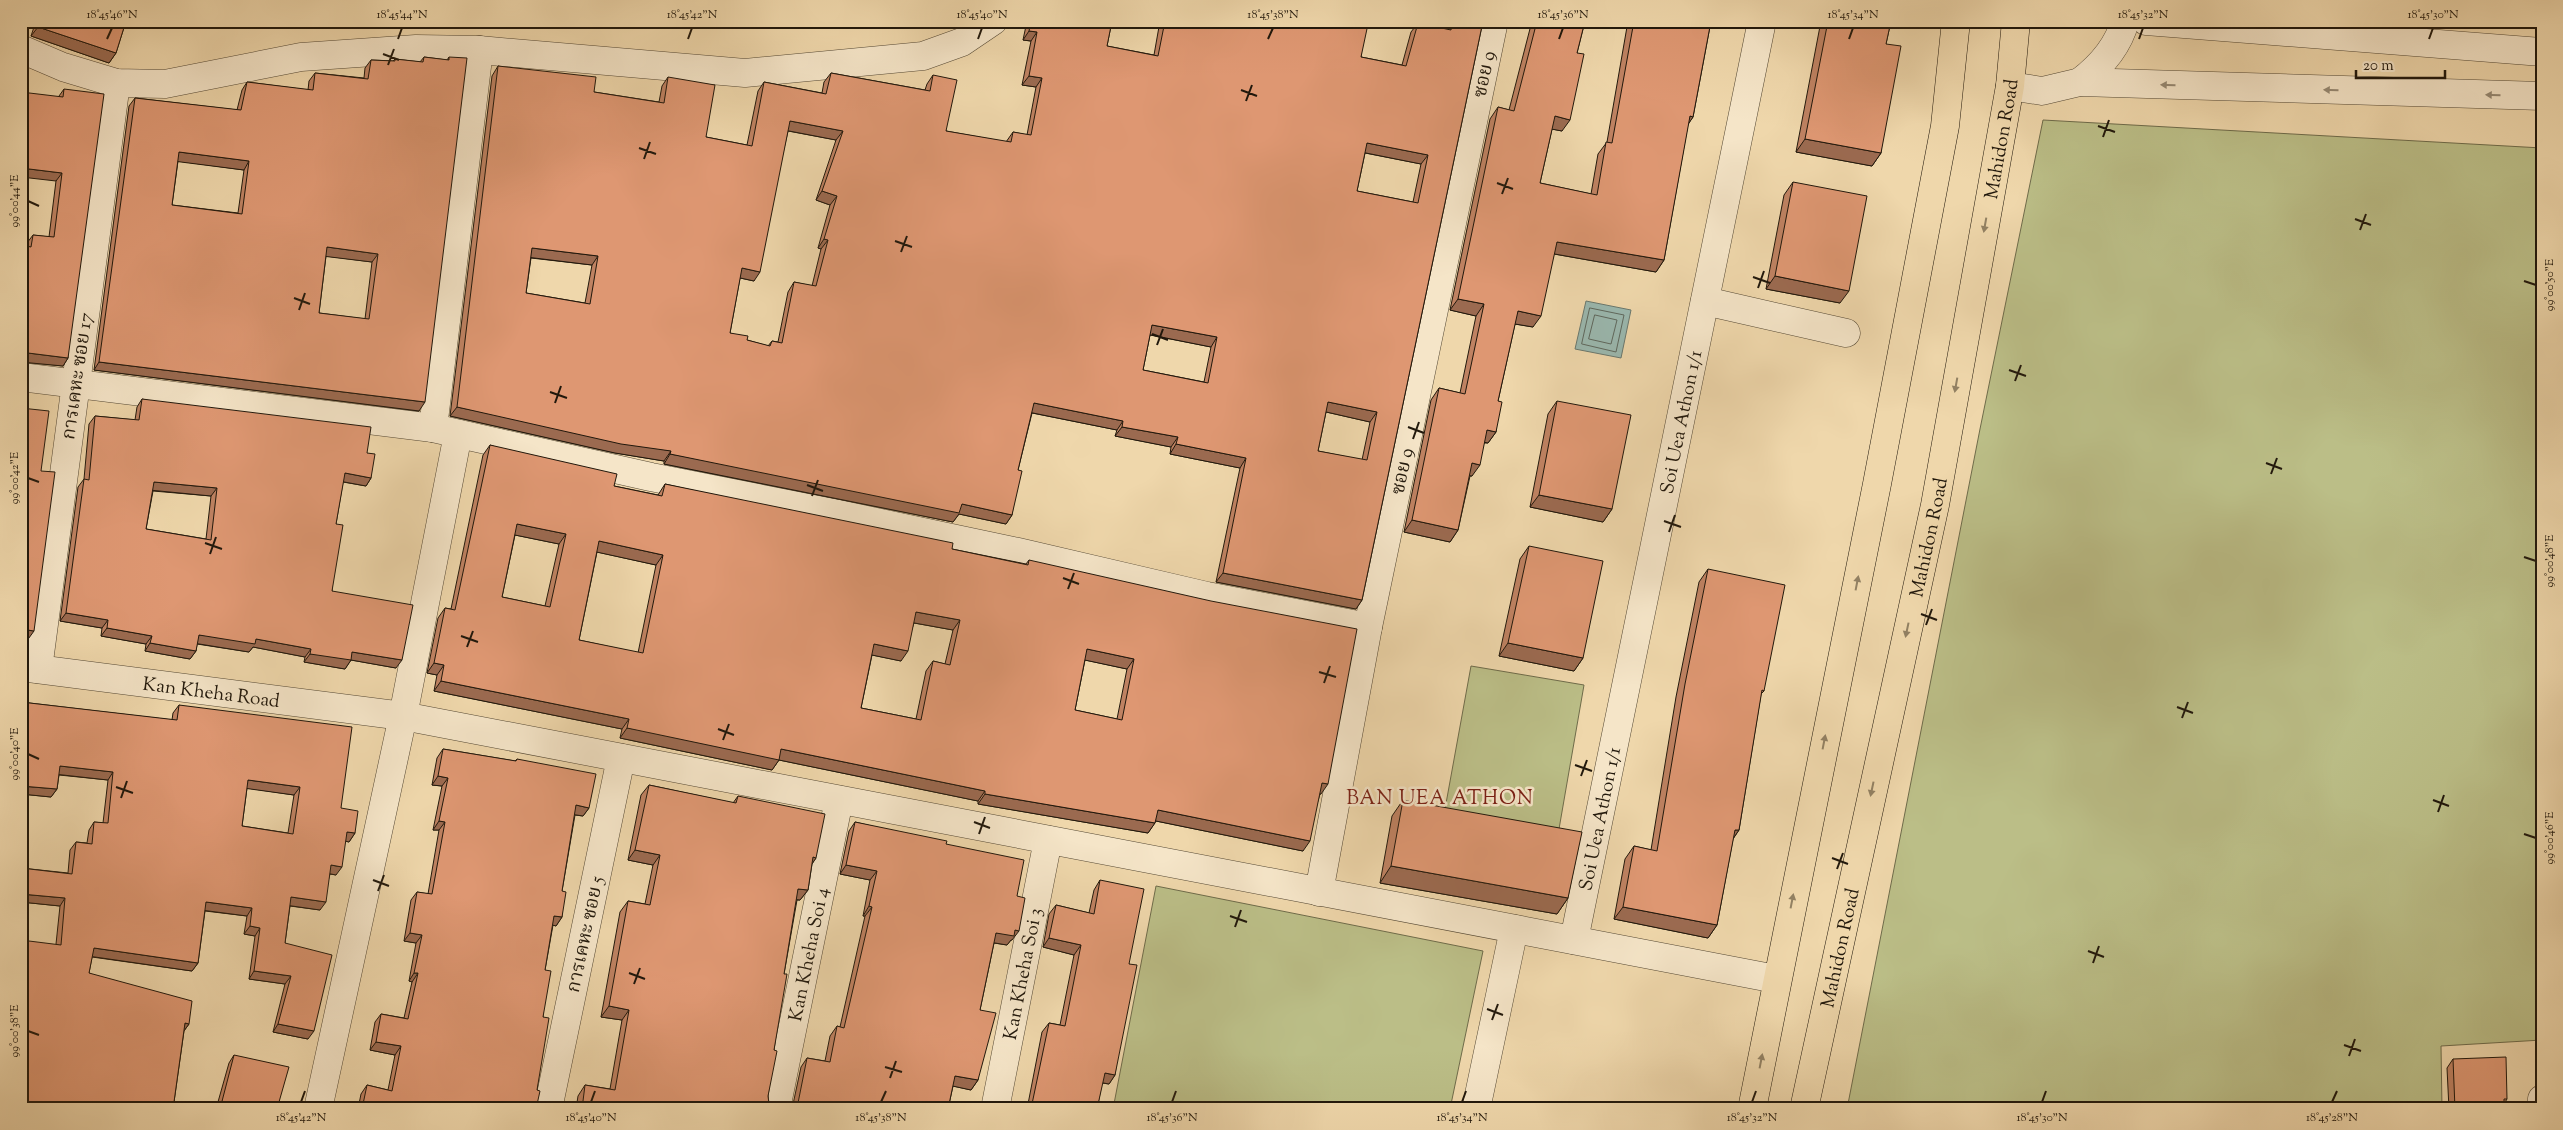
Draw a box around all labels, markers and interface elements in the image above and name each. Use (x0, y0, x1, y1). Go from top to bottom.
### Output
text: 18°45'46"N (86, 6, 138, 24)
text: 18°45'44"N (376, 6, 428, 24)
text: 18°45'42"N (667, 6, 718, 24)
text: 18°45'40"N (956, 6, 1008, 24)
text: 18°45'38"N (1247, 6, 1299, 24)
text: 18°45'36"N (1537, 6, 1589, 24)
text: 18°45'34"N (1827, 6, 1879, 24)
text: 18°45'32"N (2118, 6, 2169, 24)
text: 18°45'30"N (2407, 6, 2459, 24)
scale bar (2356, 48, 2444, 80)
street label: ซอย 9 (1467, 49, 1504, 100)
text: 20 m (2363, 56, 2394, 77)
street label: Mahidon Road (1979, 78, 2027, 202)
one-way arrow (2160, 80, 2176, 88)
one-way arrow (2322, 85, 2338, 93)
one-way arrow (2485, 91, 2501, 99)
text: 99°00'44"E (6, 174, 24, 228)
one-way arrow (1981, 217, 1989, 233)
text: 99°00'50"E (2541, 258, 2559, 311)
street label: การเคหะ ซอย 17 (56, 311, 101, 442)
street label: Soi Uea Athon 1/1 (1655, 347, 1710, 496)
one-way arrow (1952, 377, 1960, 393)
street label: ซอย 9 (1385, 446, 1422, 497)
text: 99°00'42"E (6, 451, 24, 504)
street label: Mahidon Road (1904, 475, 1956, 600)
text: 99°00'48"E (2541, 534, 2559, 588)
one-way arrow (1853, 574, 1861, 590)
one-way arrow (1903, 623, 1911, 638)
street label: Kan Kheha Road (141, 672, 282, 716)
text: 99°00'40"E (6, 727, 24, 780)
one-way arrow (1820, 735, 1828, 750)
street label: Soi Uea Athon 1/1 (1573, 744, 1629, 893)
one-way arrow (1868, 781, 1876, 796)
district label: BAN UEA ATHON (1346, 785, 1534, 814)
text: 99°00'46"E (2541, 811, 2559, 864)
street label: การเคหะ ซอย 5 (561, 873, 612, 995)
street label: Kan Kheha Soi 4 (783, 885, 837, 1024)
street label: Mahidon Road (1815, 886, 1868, 1011)
one-way arrow (1788, 894, 1796, 909)
street label: Kan Kheha Soi 3 (998, 906, 1050, 1043)
text: 99°00'38"E (6, 1004, 24, 1058)
one-way arrow (1757, 1052, 1765, 1068)
text: 18°45'42"N (276, 1109, 327, 1127)
text: 18°45'40"N (565, 1109, 617, 1127)
text: 18°45'38"N (855, 1109, 907, 1127)
text: 18°45'36"N (1146, 1109, 1198, 1127)
text: 18°45'34"N (1436, 1109, 1488, 1127)
text: 18°45'32"N (1727, 1109, 1778, 1127)
text: 18°45'30"N (2016, 1109, 2068, 1127)
text: 18°45'28"N (2306, 1109, 2358, 1127)

